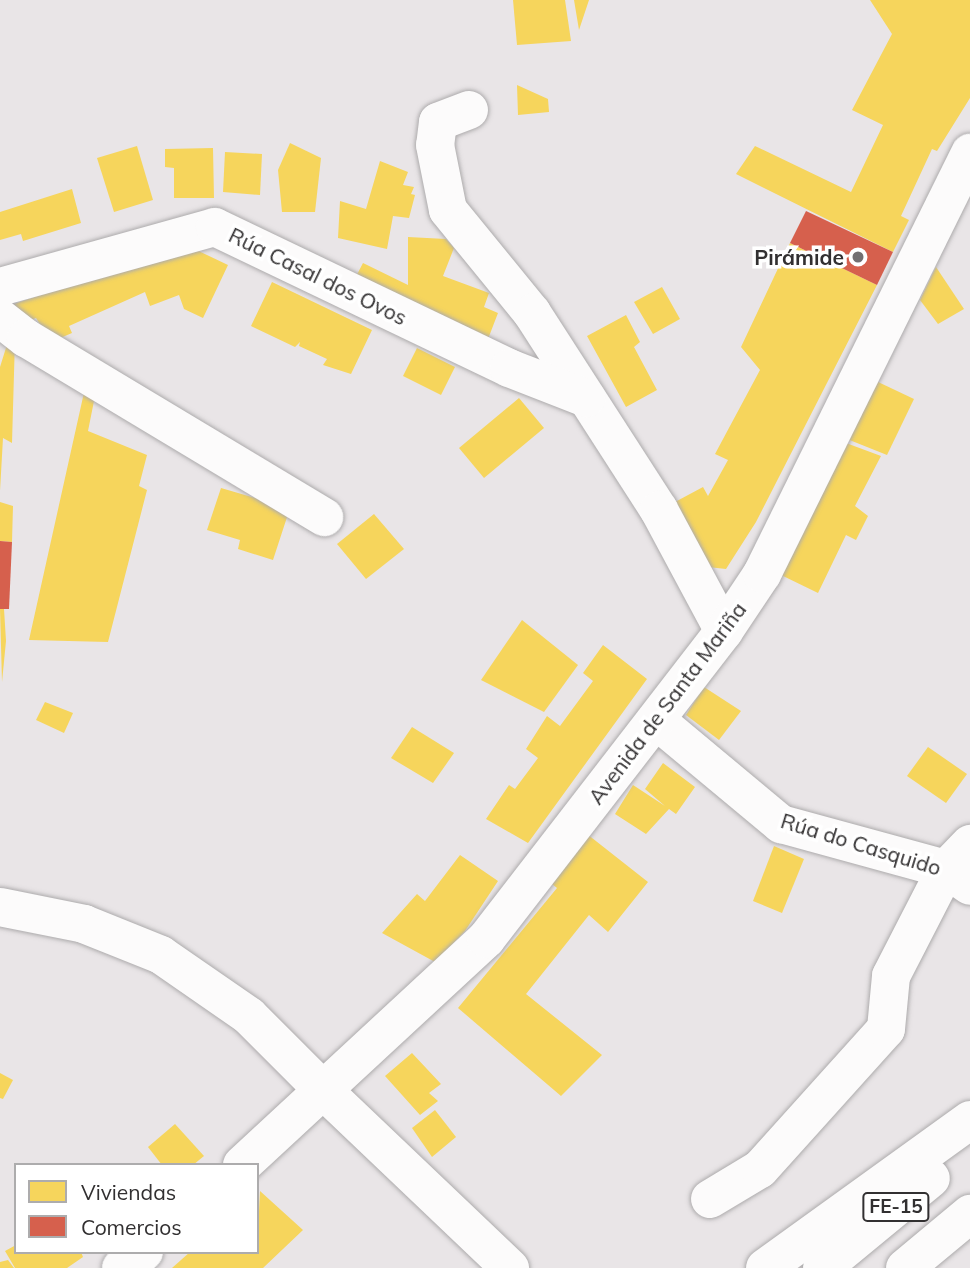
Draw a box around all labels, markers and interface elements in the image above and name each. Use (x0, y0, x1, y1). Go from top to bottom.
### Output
street label: Rúa Casal dos Ovos (225, 222, 411, 330)
place label: Pirámide (754, 244, 844, 270)
marker: Pirámide (850, 249, 866, 265)
street label: Avenida de Santa Mariña (583, 597, 751, 809)
street label: Rúa do Casquido (778, 808, 944, 880)
legend (14, 1163, 259, 1254)
text: Viviendas (81, 1179, 176, 1205)
road number: FE-15 (861, 1191, 931, 1222)
text: Comercios (81, 1214, 182, 1240)

